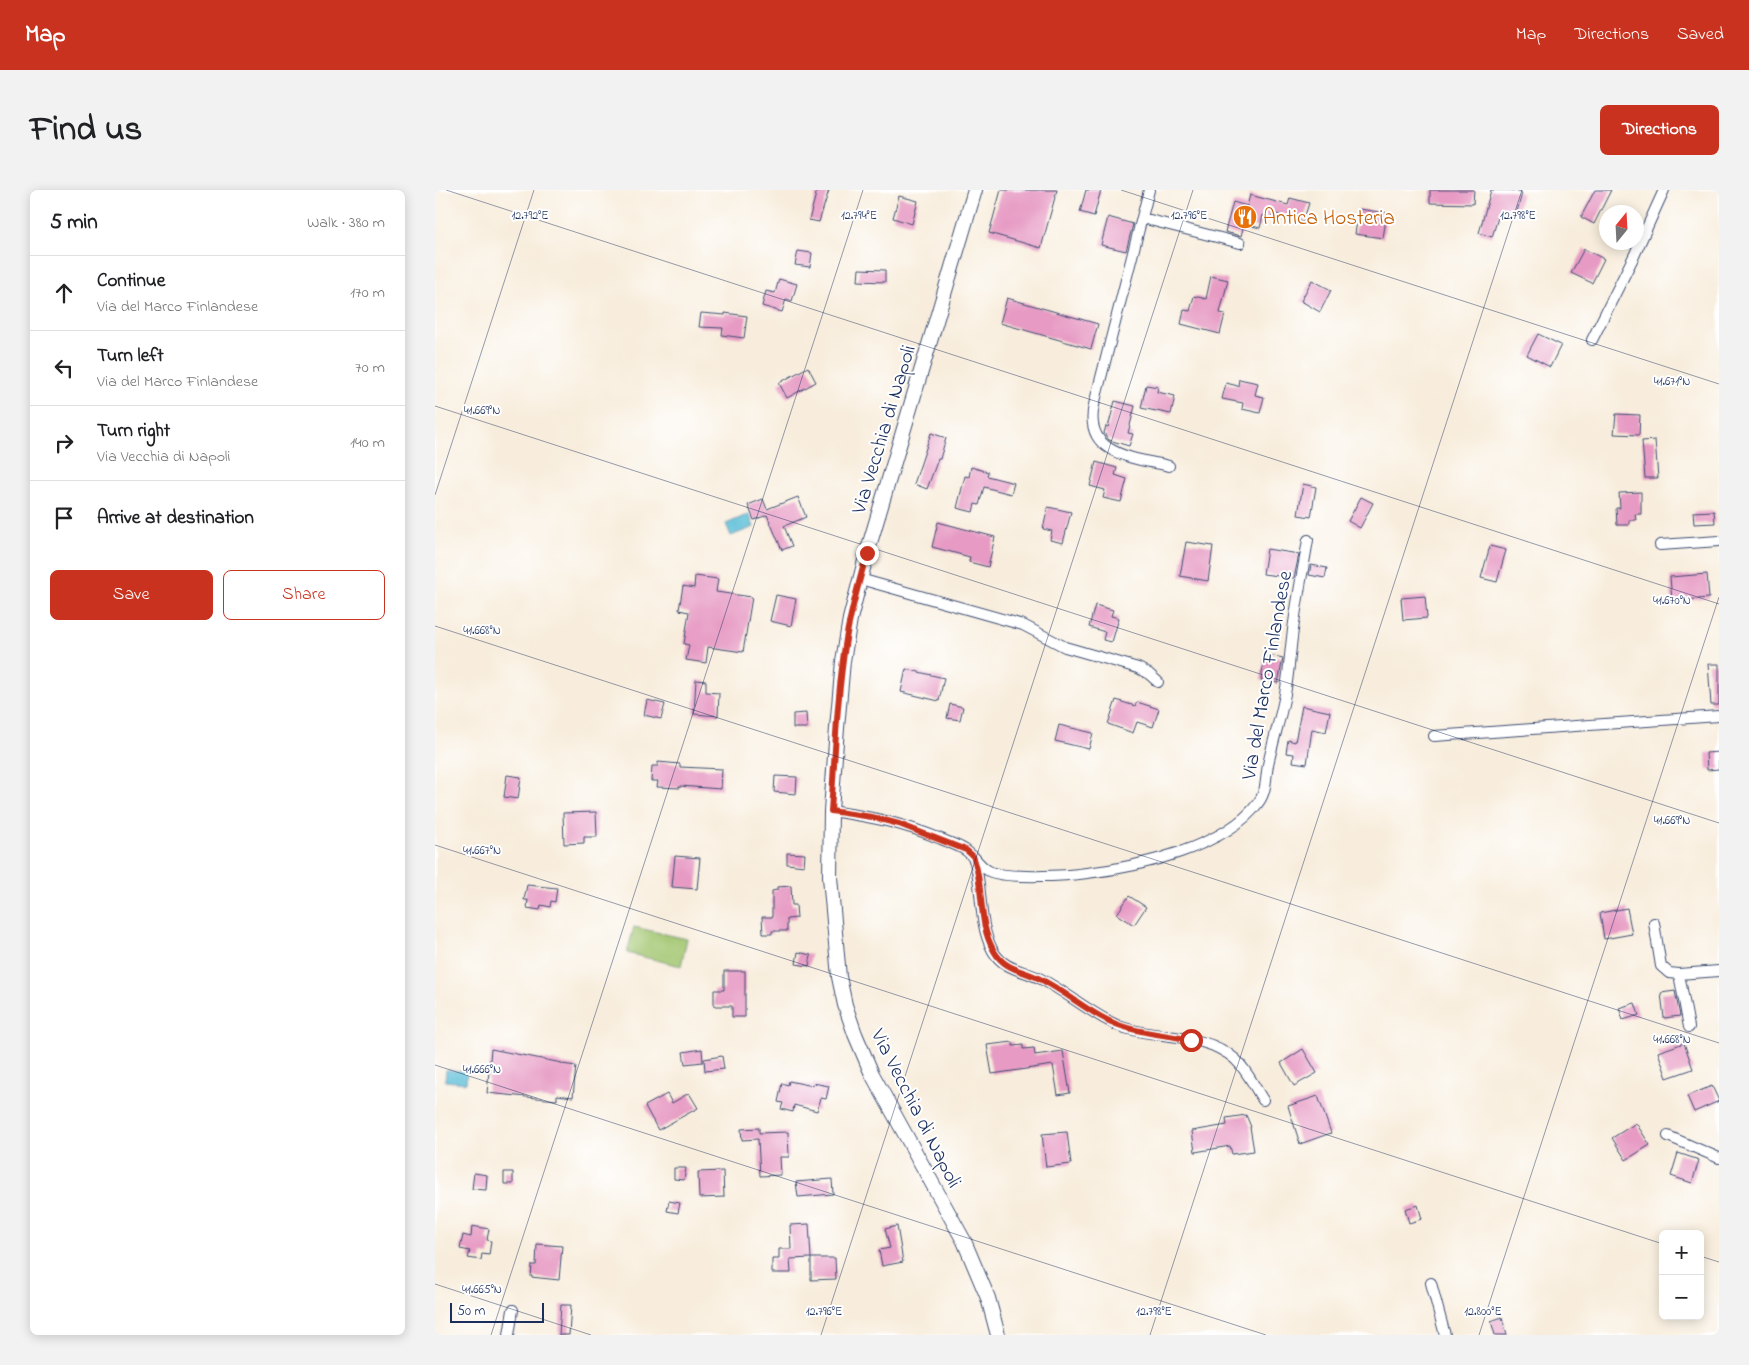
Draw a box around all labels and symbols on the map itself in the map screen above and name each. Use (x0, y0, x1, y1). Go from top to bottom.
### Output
restaurant icon: Antica Hosteria (1232, 204, 1258, 230)
place label: Antica Hosteria (1263, 204, 1395, 234)
north arrow (1599, 205, 1644, 250)
text: 12.792°E (511, 207, 549, 225)
text: 12.794°E (841, 207, 877, 225)
text: 12.796°E (1171, 207, 1207, 225)
text: 12.798°E (1500, 207, 1536, 225)
street label: Via Vecchia di Napoli (845, 342, 925, 519)
text: 41.671°N (1654, 373, 1690, 391)
text: 41.669°N (464, 402, 500, 420)
route end (856, 542, 879, 565)
street label: Via del Marco Finlandese (1235, 568, 1301, 783)
text: 41.670°N (1653, 592, 1691, 610)
text: 41.668°N (463, 622, 501, 640)
text: 41.669°N (1654, 812, 1690, 830)
text: 41.667°N (463, 842, 501, 860)
street label: Via Vecchia di Napoli (862, 1023, 968, 1194)
route start (1180, 1029, 1203, 1052)
text: 41.668°N (1653, 1031, 1691, 1049)
text: 41.666°N (463, 1061, 501, 1079)
text: 41.665°N (462, 1281, 502, 1299)
scale bar (450, 1300, 544, 1323)
text: 12.796°E (806, 1303, 842, 1321)
text: 12.798°E (1136, 1303, 1172, 1321)
text: 12.800°E (1464, 1303, 1502, 1321)

